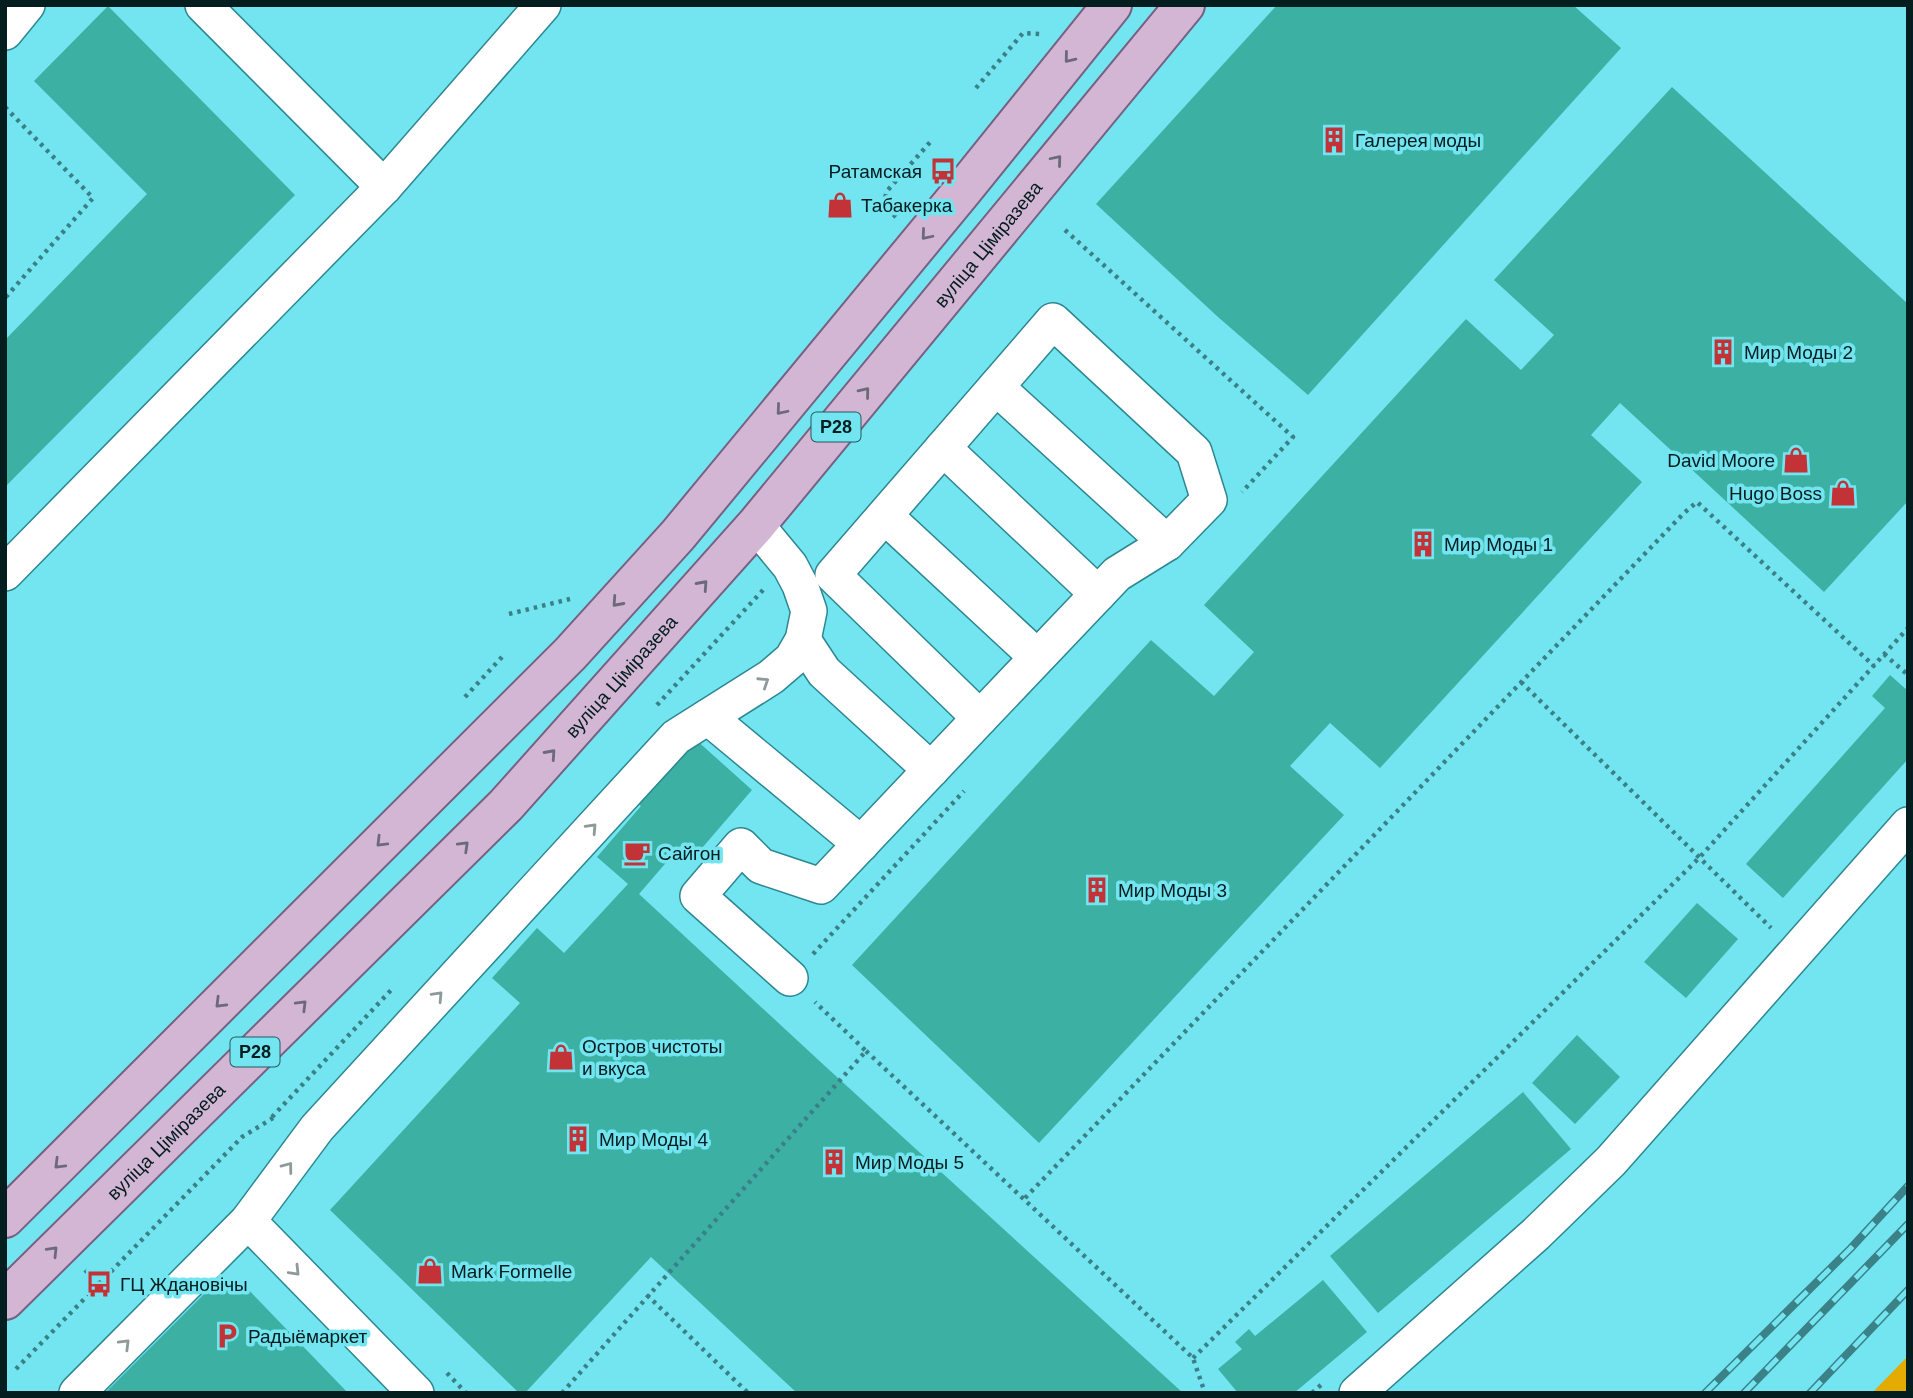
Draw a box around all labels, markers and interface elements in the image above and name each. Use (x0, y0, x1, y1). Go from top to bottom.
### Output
one-way arrow (1065, 50, 1077, 63)
building icon: Галерея моды (1319, 125, 1349, 155)
place label: Галерея моды (1355, 130, 1481, 151)
bus stop icon: Ратамская (928, 156, 958, 186)
one-way arrow (1049, 156, 1061, 169)
place label: Ратамская (829, 161, 922, 182)
street label: вуліца Ціміразева (930, 176, 1046, 311)
shop icon: Табакерка (825, 190, 855, 220)
place label: Табакерка (861, 195, 953, 216)
one-way arrow (922, 227, 934, 240)
building icon: Мир Моды 2 (1708, 337, 1738, 367)
place label: Мир Моды 2 (1744, 342, 1853, 363)
one-way arrow (857, 387, 869, 400)
one-way arrow (777, 402, 789, 415)
road number: Р28 (812, 412, 860, 442)
shop icon: David Moore (1781, 445, 1811, 475)
place label: David Moore (1667, 450, 1775, 471)
shop icon: Hugo Boss (1828, 478, 1858, 508)
place label: Hugo Boss (1729, 483, 1822, 504)
building icon: Мир Моды 1 (1408, 529, 1438, 559)
place label: Мир Моды 1 (1444, 534, 1553, 555)
one-way arrow (695, 580, 707, 593)
one-way arrow (613, 594, 626, 607)
street label: вуліца Ціміразева (561, 610, 681, 742)
one-way arrow (756, 677, 769, 690)
one-way arrow (543, 750, 556, 763)
one-way arrow (584, 823, 596, 836)
one-way arrow (376, 834, 389, 847)
cafe icon: Сайгон (622, 838, 652, 868)
one-way arrow (456, 841, 469, 854)
place label: Сайгон (658, 843, 721, 864)
building icon: Мир Моды 3 (1082, 875, 1112, 905)
place label: Мир Моды 3 (1118, 880, 1227, 901)
one-way arrow (430, 991, 443, 1004)
one-way arrow (215, 995, 228, 1008)
one-way arrow (294, 1001, 307, 1014)
place label: Остров чистоты и вкуса (582, 1036, 723, 1079)
road number: Р28 (230, 1037, 280, 1066)
shop icon: Остров чистоты и вкуса (546, 1042, 576, 1072)
street label: вуліца Ціміразева (103, 1078, 229, 1204)
building icon: Мир Моды 4 (563, 1124, 593, 1154)
place label: Мир Моды 4 (599, 1129, 708, 1150)
building icon: Мир Моды 5 (819, 1147, 849, 1177)
place label: Мир Моды 5 (855, 1152, 964, 1173)
one-way arrow (55, 1156, 67, 1168)
one-way arrow (280, 1162, 293, 1174)
one-way arrow (45, 1247, 58, 1260)
shop icon: Mark Formelle (415, 1256, 445, 1286)
place label: Mark Formelle (451, 1261, 572, 1282)
one-way arrow (286, 1262, 299, 1275)
bus stop icon: ГЦ Ждановічы (84, 1269, 114, 1299)
place label: ГЦ Ждановічы (120, 1274, 248, 1295)
parking icon: Радыёмаркет (212, 1321, 242, 1351)
place label: Радыёмаркет (248, 1326, 368, 1347)
one-way arrow (117, 1340, 130, 1353)

